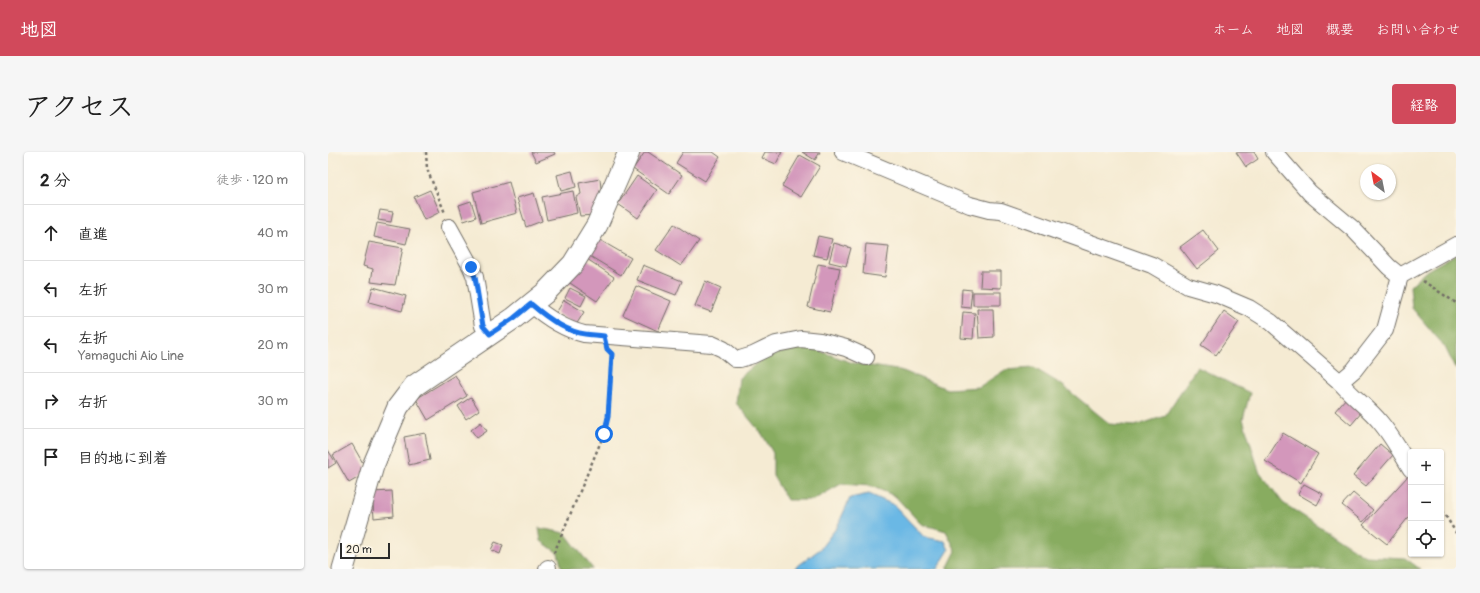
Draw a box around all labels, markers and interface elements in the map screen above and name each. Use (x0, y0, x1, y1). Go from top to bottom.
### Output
text: 地図 (20, 18, 58, 42)
text: ホーム (1213, 21, 1254, 38)
text: 地図 (1276, 21, 1304, 38)
text: 概要 (1326, 21, 1354, 38)
text: お問い合わせ (1376, 21, 1460, 38)
button: 経路 (1392, 84, 1456, 124)
text: アクセス (24, 90, 134, 125)
north arrow (1360, 164, 1396, 200)
text: 2 分 (40, 170, 70, 191)
text: 徒歩 · 120 m (217, 172, 288, 188)
icon: ahead (40, 222, 62, 244)
text: 直進 (78, 225, 108, 244)
text: 40 m (257, 225, 288, 241)
route end (462, 258, 480, 276)
icon: left (40, 278, 62, 300)
text: 左折 (78, 281, 108, 300)
text: 30 m (258, 281, 288, 297)
text: 左折 (78, 329, 108, 348)
icon: left (40, 334, 62, 356)
text: 20 m (257, 337, 288, 353)
text: Yamaguchi Aio Line (78, 348, 184, 364)
icon: right (40, 390, 62, 412)
text: 右折 (78, 393, 108, 412)
text: 30 m (258, 393, 288, 409)
route start (595, 425, 613, 443)
icon: arrive (40, 446, 62, 468)
text: 目的地に到着 (78, 449, 168, 468)
map controls (1408, 449, 1444, 557)
button: + (1408, 449, 1444, 485)
button: − (1408, 485, 1444, 521)
button: locate (1408, 521, 1444, 557)
scale bar (340, 541, 390, 560)
text: 20 m (346, 543, 372, 556)

